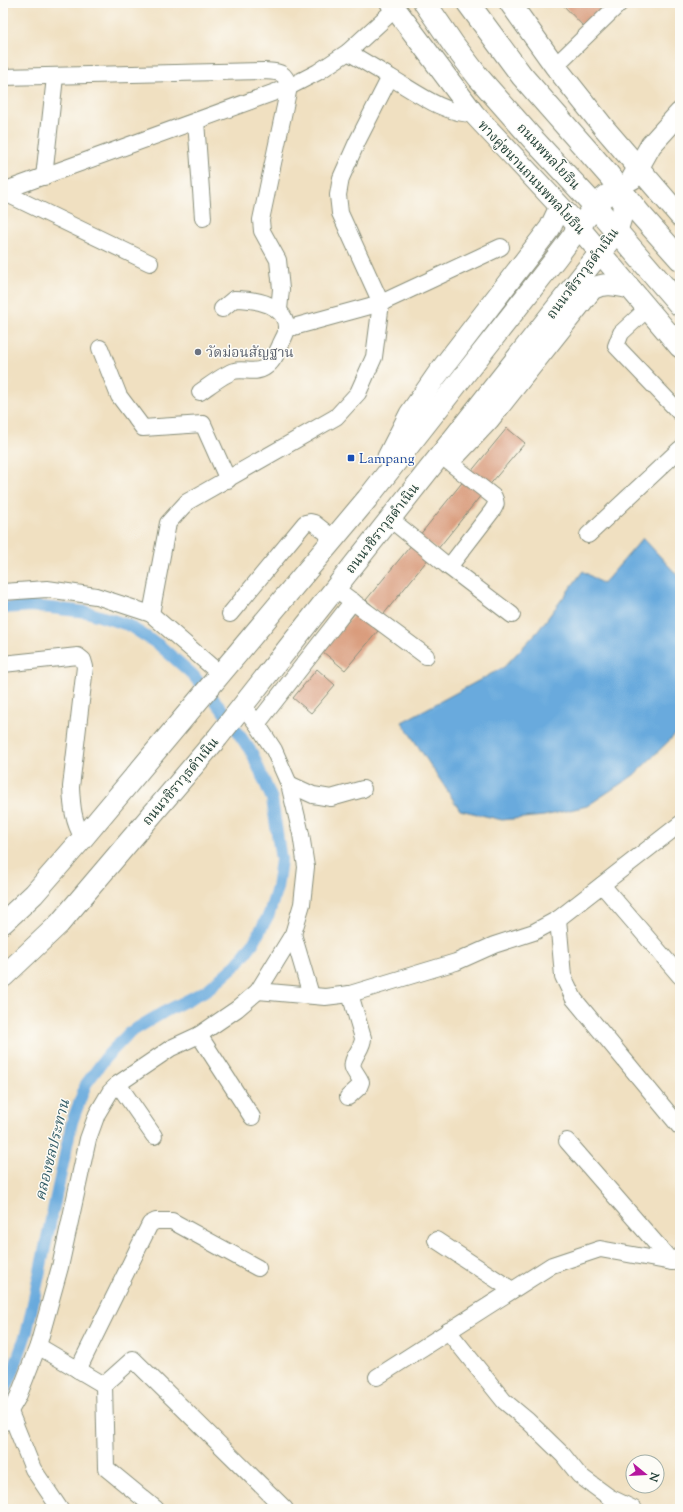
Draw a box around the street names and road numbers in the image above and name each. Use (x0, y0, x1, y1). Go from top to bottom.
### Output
street label: ทางคู่ขนานถนนพหลโยธิน (472, 115, 590, 240)
street label: ถนนพหลโยธิน (511, 118, 585, 195)
street label: ถนนวชิราวุธดำเนิน (543, 224, 625, 324)
street label: ถนนวชิราวุธดำเนิน (342, 480, 425, 579)
street label: ถนนวชิราวุธดำเนิน (139, 734, 225, 831)

